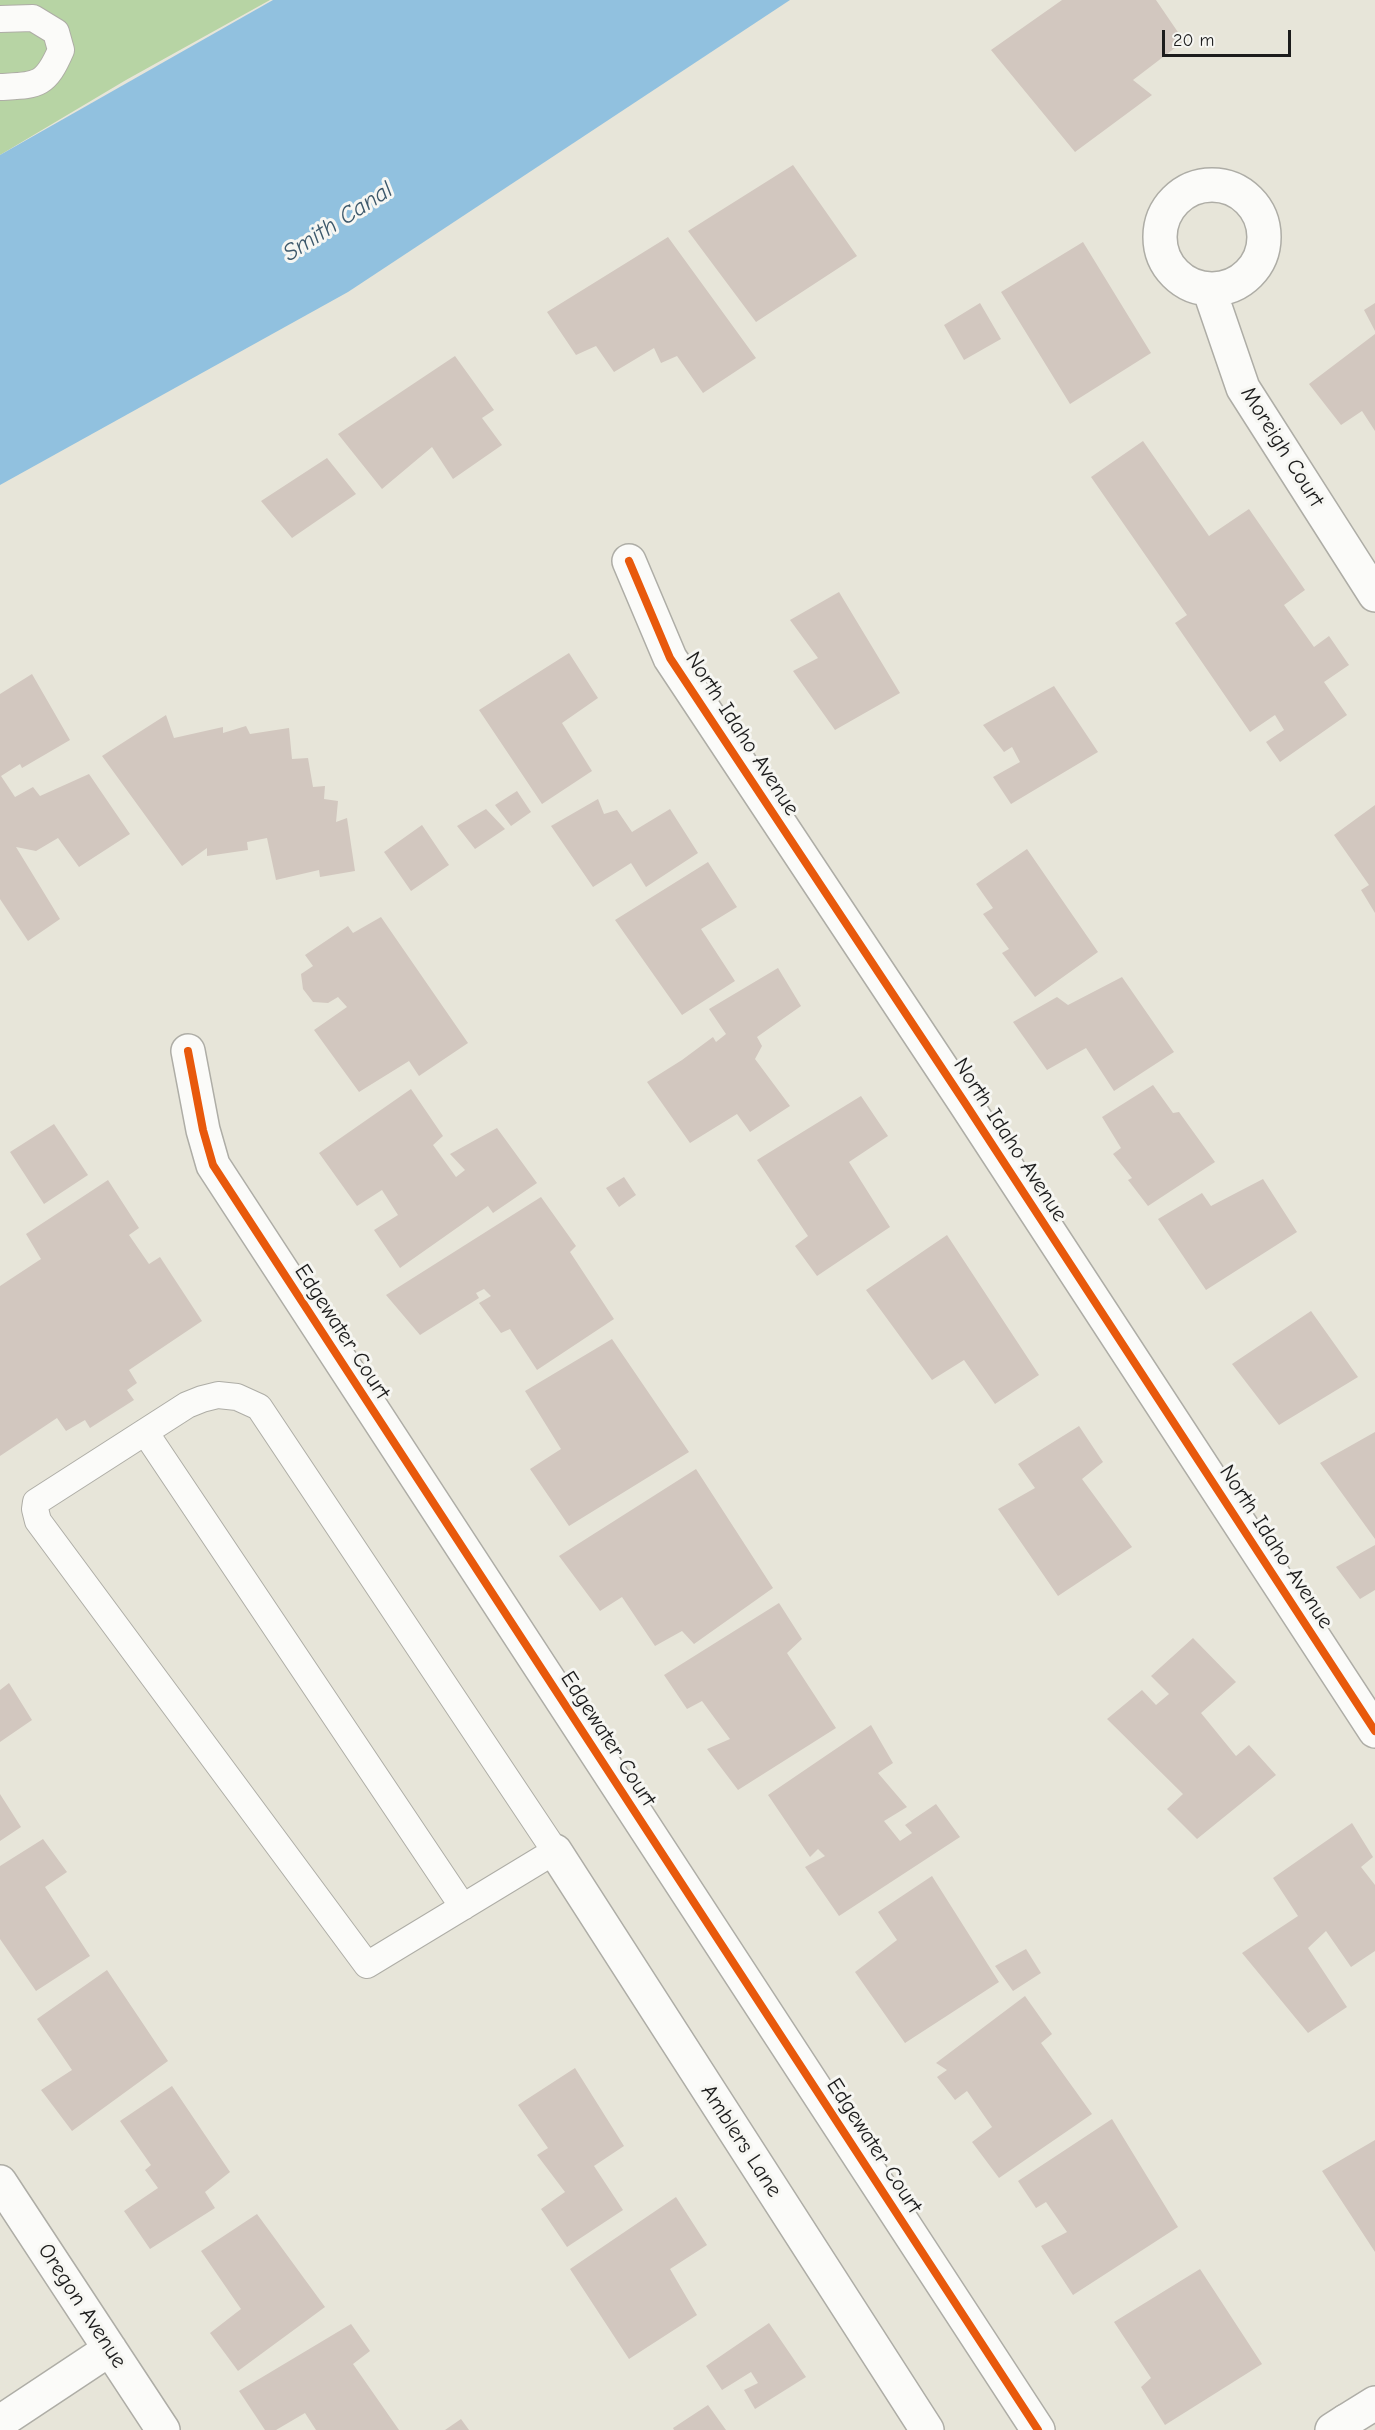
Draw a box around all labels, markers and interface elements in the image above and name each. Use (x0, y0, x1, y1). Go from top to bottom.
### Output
scale bar (1165, 18, 1294, 56)
text: 20 m (1173, 30, 1214, 51)
water label: Smith Canal (278, 176, 398, 268)
street label: Moreigh Court (1235, 382, 1329, 512)
street label: North Idaho Avenue (679, 647, 805, 821)
street label: North Idaho Avenue (947, 1053, 1073, 1227)
street label: Edgewater Court (288, 1259, 396, 1405)
street label: North Idaho Avenue (1213, 1460, 1339, 1634)
street label: Edgewater Court (554, 1666, 662, 1812)
street label: Edgewater Court (820, 2073, 928, 2219)
street label: Amblers Lane (695, 2080, 787, 2202)
street label: Oregon Avenue (32, 2239, 132, 2373)

